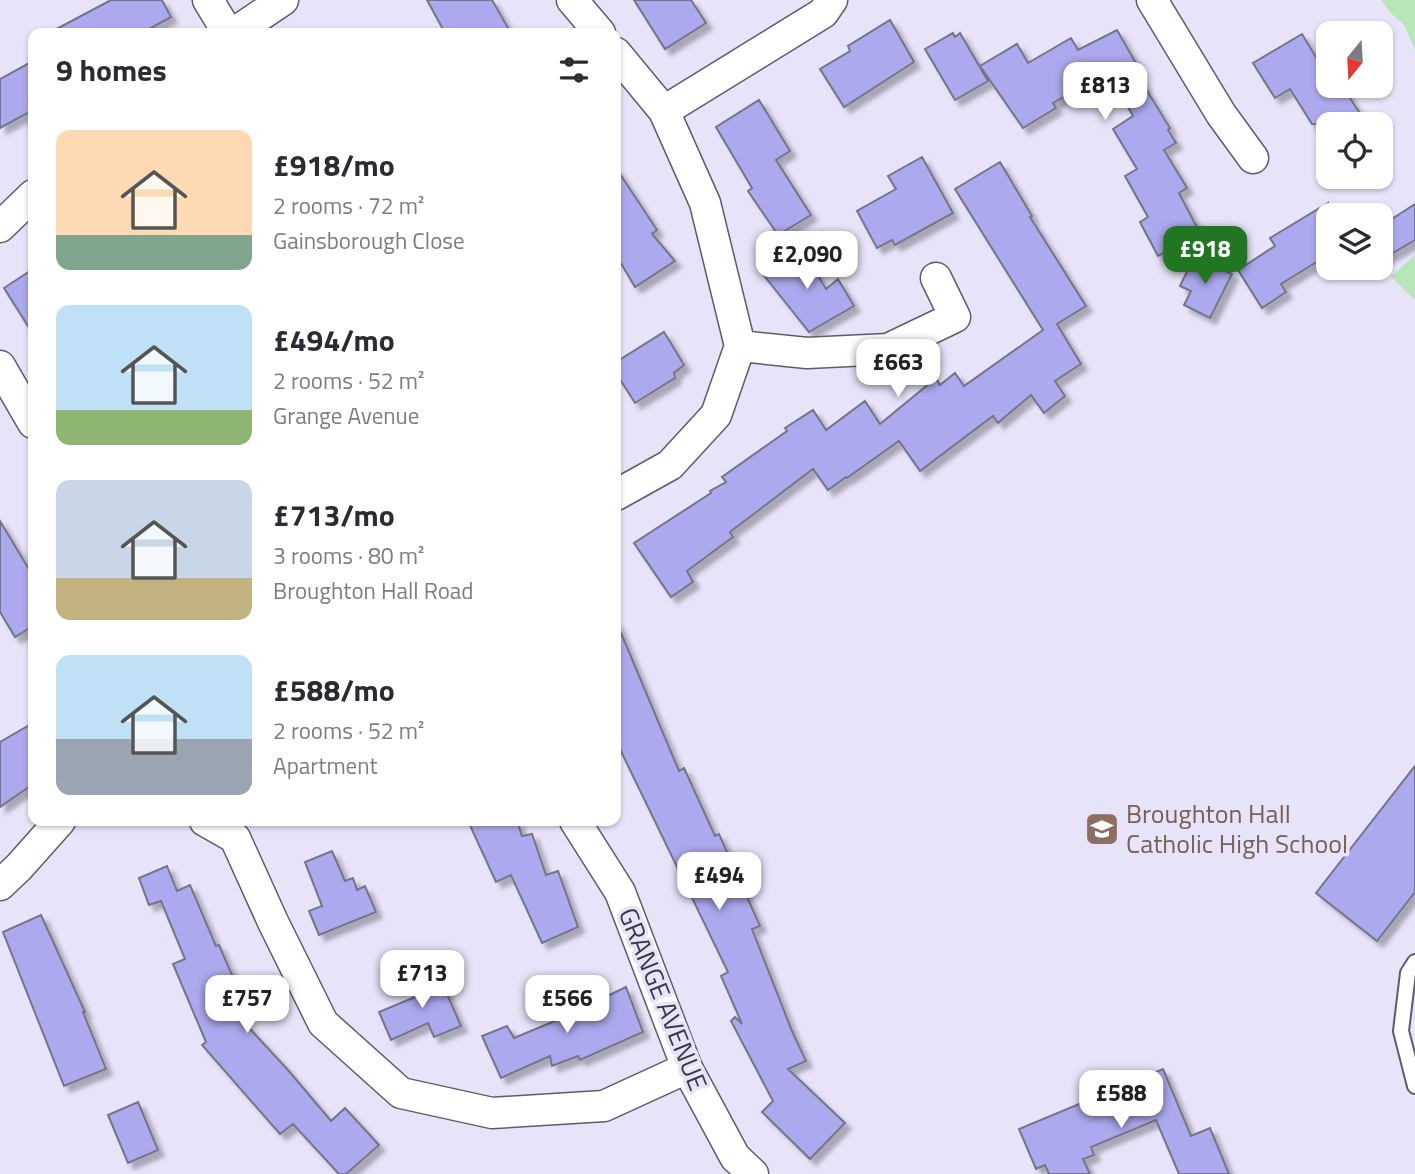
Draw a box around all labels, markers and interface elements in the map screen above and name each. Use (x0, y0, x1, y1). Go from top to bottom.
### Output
north arrow (1316, 21, 1393, 98)
map controls (1316, 21, 1393, 280)
text: 9 homes (56, 47, 167, 93)
icon: filters (555, 51, 593, 89)
pin: £813 (1064, 62, 1146, 122)
text: £813 (1079, 67, 1131, 102)
button: locate (1316, 112, 1393, 189)
text: £918/mo (273, 142, 395, 188)
icon: home (112, 158, 196, 242)
text: 2 rooms · 72 m² (273, 188, 424, 223)
button: layers (1316, 203, 1393, 280)
text: Gainsborough Close (273, 223, 465, 258)
pin: £918 (1164, 226, 1246, 286)
text: £918 (1179, 231, 1231, 266)
pin: £2,090 (750, 232, 864, 291)
text: £2,090 (772, 236, 842, 271)
text: £494/mo (273, 317, 395, 363)
icon: home (112, 333, 196, 417)
pin: £663 (857, 340, 939, 399)
text: £663 (872, 344, 924, 379)
text: 2 rooms · 52 m² (273, 363, 424, 398)
text: Grange Avenue (273, 398, 419, 433)
text: £713/mo (273, 492, 395, 538)
icon: home (112, 508, 196, 592)
text: 3 rooms · 80 m² (273, 538, 424, 573)
text: Broughton Hall Road (273, 573, 474, 608)
text: £588/mo (273, 667, 395, 713)
icon: home (112, 683, 196, 767)
text: 2 rooms · 52 m² (273, 713, 424, 748)
text: Apartment (273, 748, 378, 783)
place label: Broughton Hall Catholic High School (1126, 794, 1348, 863)
school or university icon: Broughton Hall Catholic High School (1083, 810, 1121, 848)
pin: £494 (678, 852, 760, 912)
text: £494 (693, 857, 745, 892)
street label: GRANGE AVENUE (609, 902, 718, 1096)
pin: £713 (381, 950, 463, 1010)
text: £713 (396, 955, 448, 990)
pin: £757 (206, 976, 288, 1035)
pin: £566 (526, 976, 608, 1035)
text: £757 (221, 980, 273, 1015)
text: £566 (541, 980, 593, 1015)
pin: £588 (1080, 1070, 1162, 1130)
text: £588 (1095, 1075, 1147, 1110)

